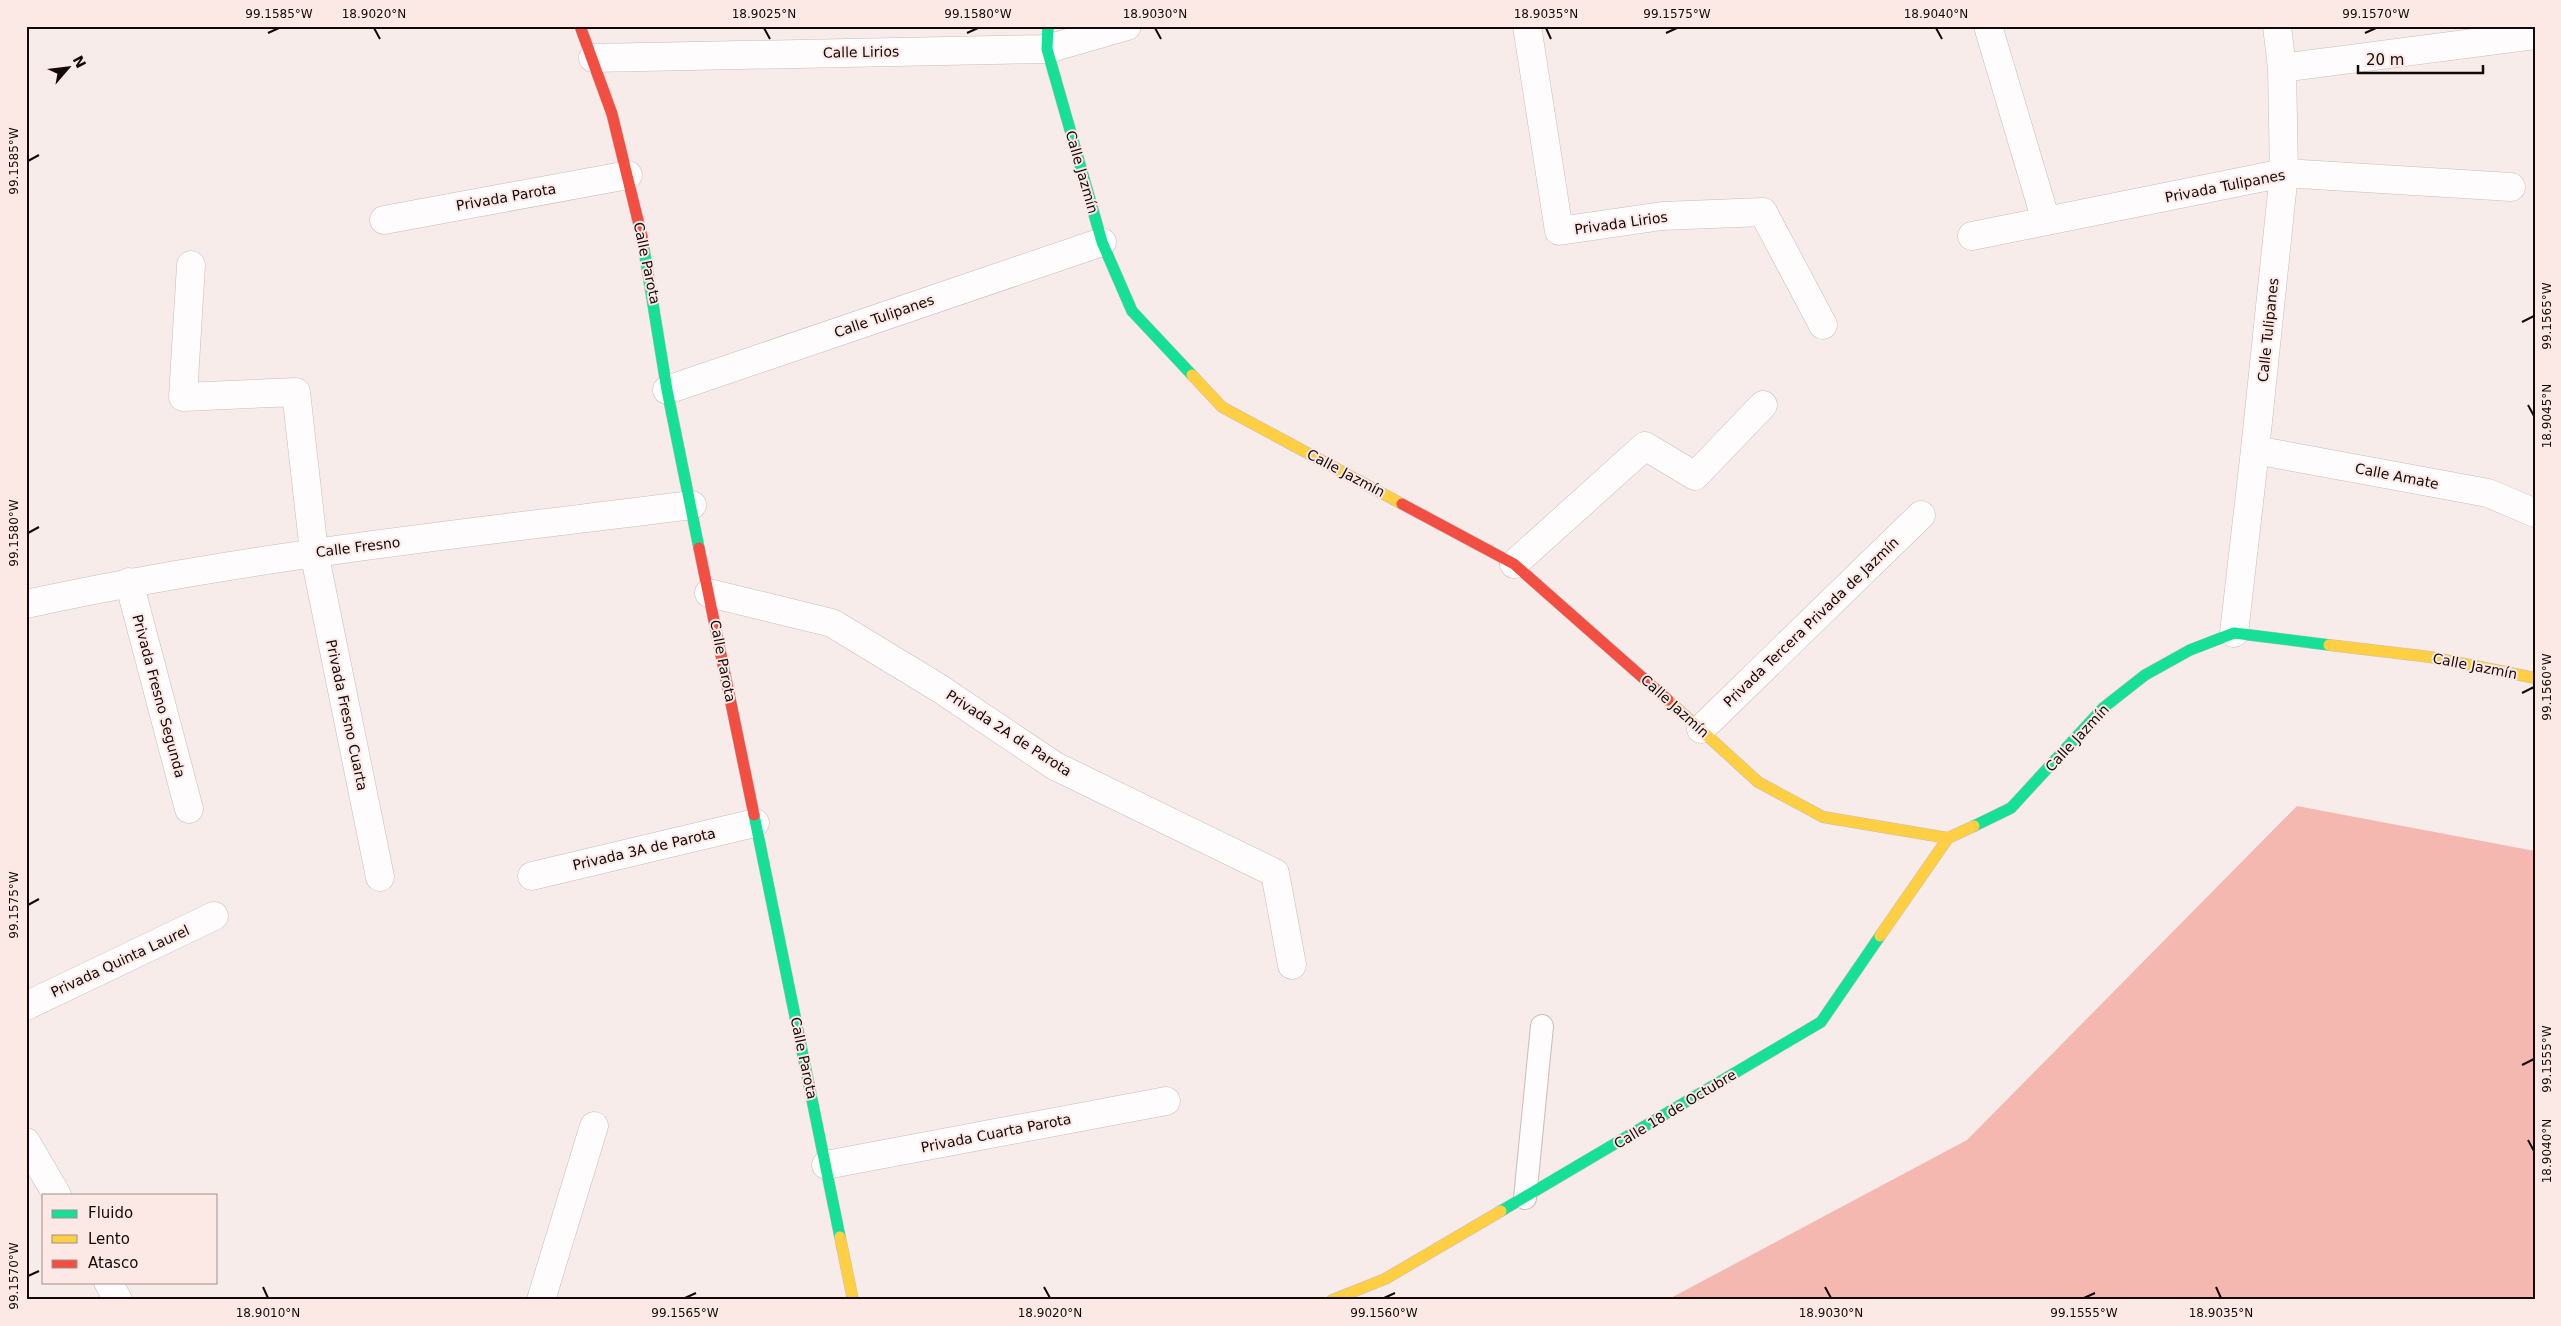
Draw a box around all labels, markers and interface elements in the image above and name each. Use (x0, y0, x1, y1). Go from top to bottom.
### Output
text: 99.1585°W (245, 7, 313, 21)
text: 18.9020°N (342, 7, 406, 21)
text: 18.9025°N (732, 7, 796, 21)
text: 99.1580°W (944, 7, 1012, 21)
text: 18.9030°N (1123, 7, 1187, 21)
text: 18.9035°N (1514, 7, 1578, 21)
text: 99.1575°W (1643, 7, 1711, 21)
text: 18.9040°N (1904, 7, 1968, 21)
text: 99.1570°W (2342, 7, 2410, 21)
north arrow (42, 42, 92, 92)
scale bar (2358, 42, 2484, 74)
street label: Calle Lirios (823, 43, 899, 61)
text: 20 m (2366, 51, 2404, 69)
text: N (70, 53, 89, 71)
text: 99.1585°W (7, 127, 21, 195)
street label: Calle Jazmín (1063, 129, 1101, 215)
street label: Privada Tulipanes (2164, 167, 2286, 205)
street label: Privada Parota (455, 180, 557, 214)
street label: Privada Lirios (1573, 209, 1669, 237)
street label: Calle Parota (630, 220, 664, 306)
street label: Calle Tulipanes (2255, 277, 2281, 383)
text: 99.1565°W (2540, 282, 2554, 350)
street label: Calle Tulipanes (832, 291, 936, 341)
text: 18.9045°N (2540, 384, 2554, 448)
street label: Calle Jazmín (1304, 446, 1388, 500)
street label: Calle Amate (2354, 460, 2440, 492)
text: 99.1580°W (7, 499, 21, 567)
street label: Calle Fresno (315, 534, 401, 560)
street label: Privada Tercera Privada de Jazmín (1720, 534, 1902, 710)
street label: Privada Fresno Segunda (129, 613, 189, 779)
street label: Calle Parota (707, 618, 739, 704)
street label: Privada Fresno Cuarta (323, 638, 371, 792)
street label: Calle Jazmín (2431, 650, 2519, 682)
text: 99.1560°W (2540, 653, 2554, 721)
street label: Calle Jazmín (1638, 671, 1712, 741)
street label: Privada 2A de Parota (943, 687, 1075, 779)
street label: Calle Jazmín (2042, 701, 2112, 775)
street label: Privada 3A de Parota (571, 825, 717, 873)
text: 99.1575°W (7, 871, 21, 939)
street label: Privada Quinta Laurel (48, 922, 192, 1000)
street label: Calle Parota (787, 1015, 821, 1101)
text: 99.1555°W (2540, 1025, 2554, 1093)
street label: Calle 18 de Octubre (1611, 1066, 1739, 1152)
street label: Privada Cuarta Parota (920, 1111, 1072, 1155)
text: 18.9040°N (2540, 1119, 2554, 1183)
legend (42, 1194, 218, 1284)
text: Fluido (88, 1204, 133, 1222)
text: Lento (88, 1230, 130, 1248)
text: 99.1570°W (7, 1242, 21, 1310)
text: Atasco (88, 1254, 138, 1272)
text: 18.9010°N (236, 1306, 300, 1320)
text: 99.1565°W (651, 1306, 719, 1320)
text: 18.9020°N (1018, 1306, 1082, 1320)
text: 99.1560°W (1350, 1306, 1418, 1320)
text: 18.9030°N (1799, 1306, 1863, 1320)
text: 99.1555°W (2050, 1306, 2118, 1320)
text: 18.9035°N (2189, 1306, 2253, 1320)

